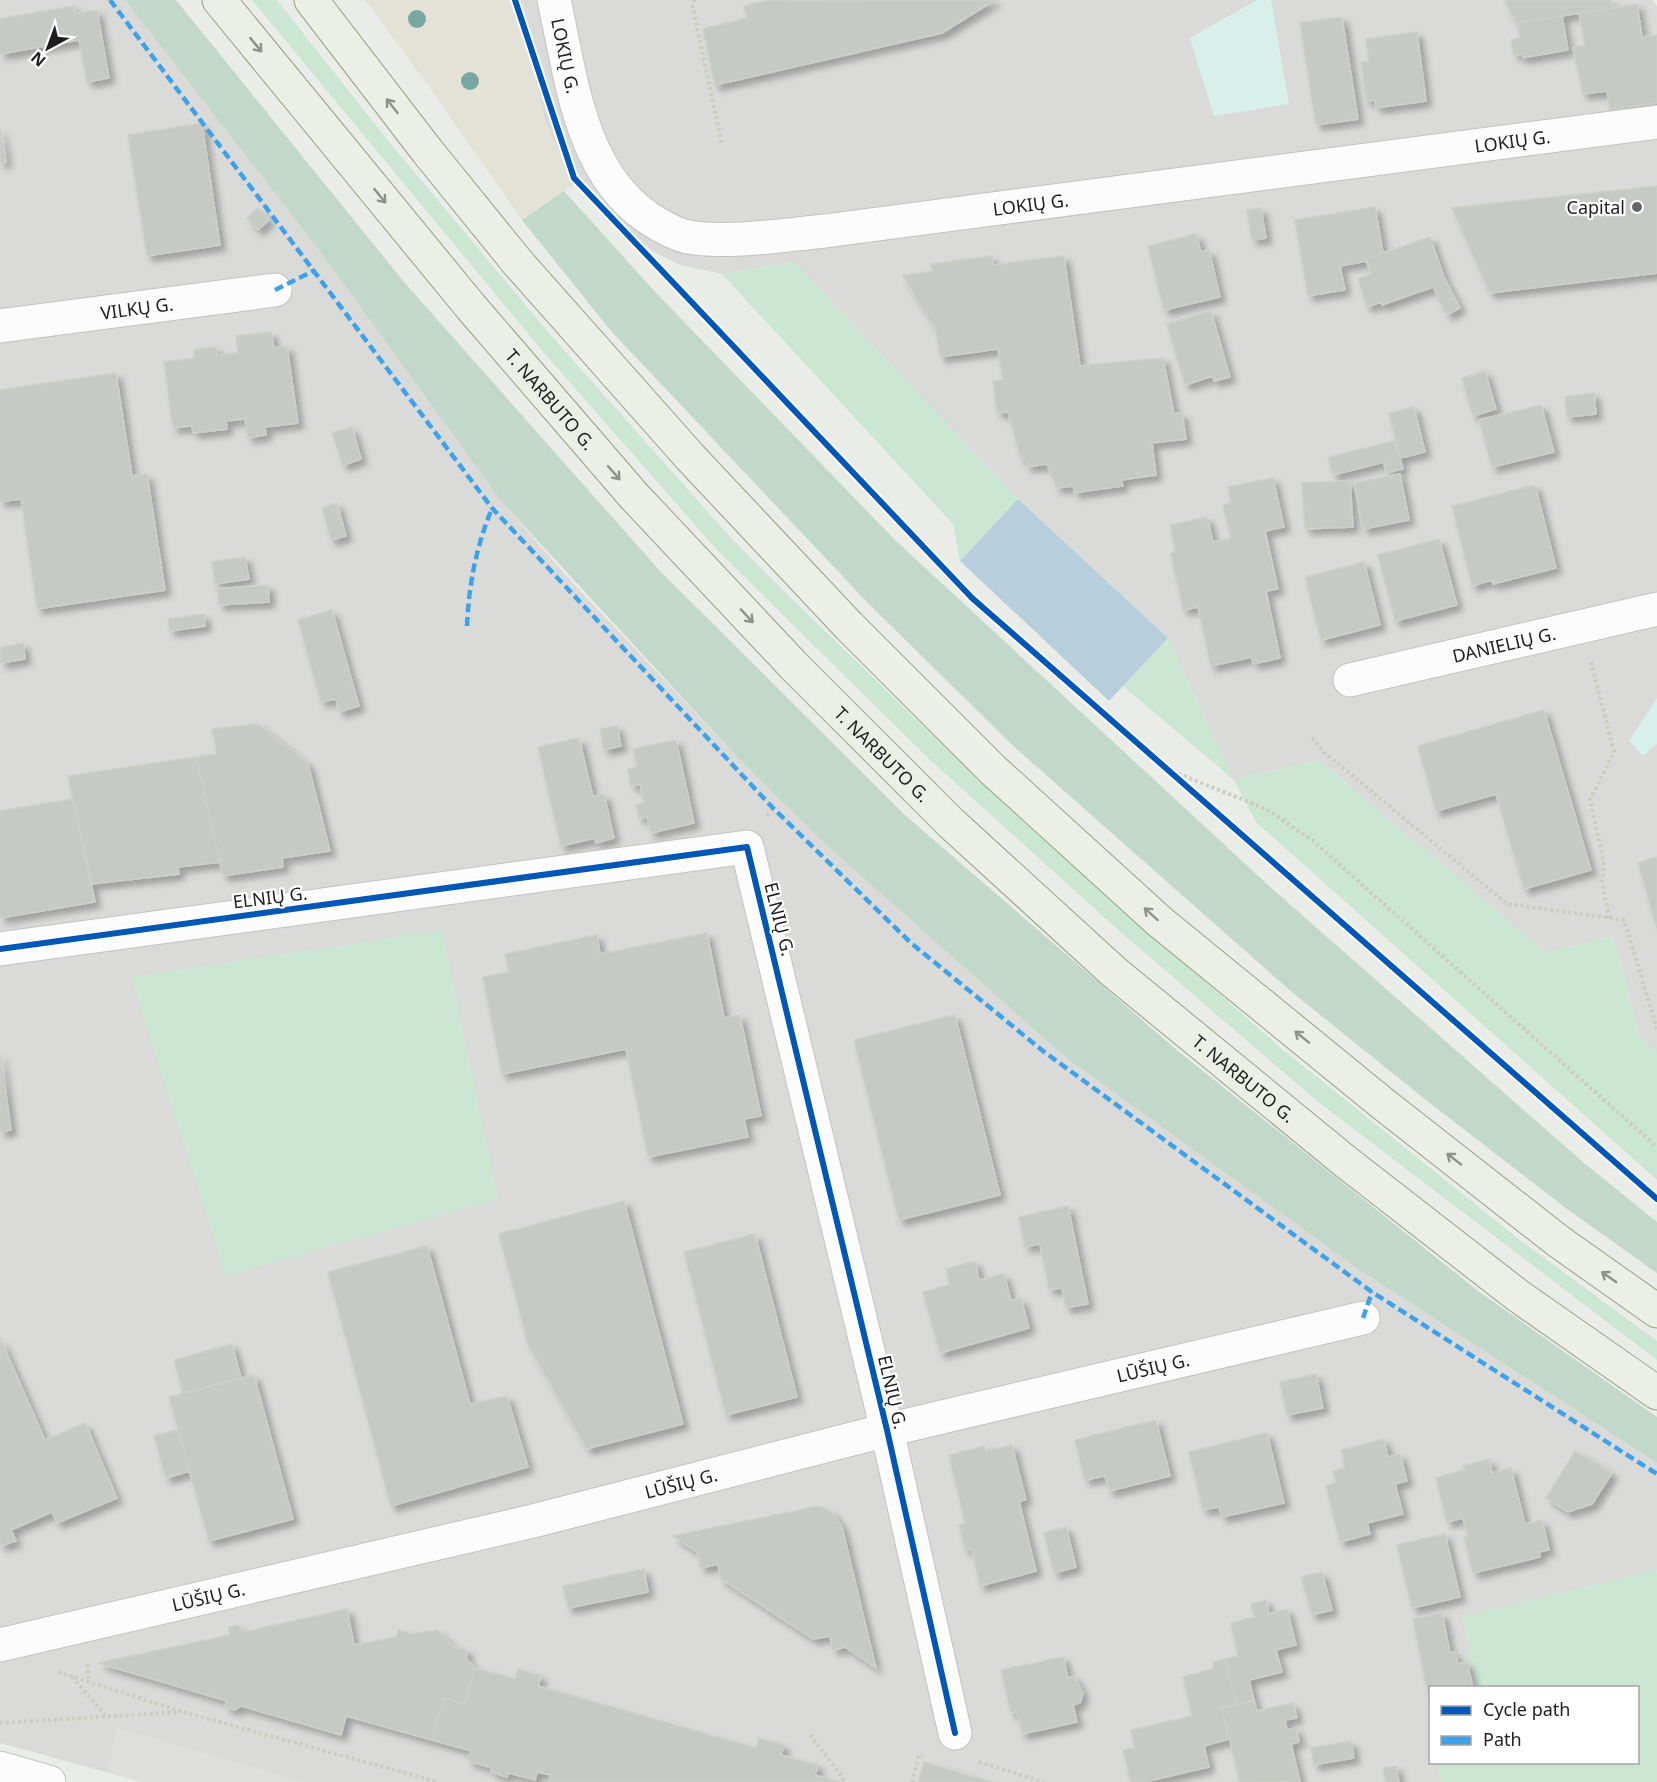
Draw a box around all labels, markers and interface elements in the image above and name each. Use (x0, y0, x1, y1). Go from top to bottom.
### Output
street label: LOKIŲ G. (546, 16, 586, 96)
north arrow (18, 18, 78, 78)
one-way arrow (249, 37, 263, 52)
text: N (26, 47, 50, 72)
one-way arrow (386, 98, 399, 114)
street label: LOKIŲ G. (1473, 124, 1552, 158)
street label: LOKIŲ G. (991, 187, 1070, 221)
one-way arrow (373, 188, 386, 204)
place label: Capital (1567, 195, 1625, 219)
marker: Capital (1630, 200, 1644, 214)
street label: VILKŲ G. (99, 291, 175, 325)
street label: T. NARBUTO G. (500, 344, 601, 455)
one-way arrow (607, 465, 621, 480)
one-way arrow (740, 608, 754, 623)
street label: DANIELIŲ G. (1450, 621, 1558, 668)
street label: T. NARBUTO G. (829, 701, 935, 807)
street label: ELNIŲ G. (759, 880, 801, 958)
street label: ELNIŲ G. (231, 881, 309, 913)
one-way arrow (1144, 907, 1159, 921)
street label: T. NARBUTO G. (1188, 1029, 1300, 1128)
one-way arrow (1294, 1031, 1310, 1044)
one-way arrow (1446, 1153, 1462, 1166)
one-way arrow (1602, 1271, 1618, 1283)
street label: LŪŠIŲ G. (1114, 1347, 1192, 1388)
street label: ELNIŲ G. (873, 1353, 913, 1431)
street label: LŪŠIŲ G. (642, 1462, 720, 1504)
street label: LŪŠIŲ G. (170, 1576, 247, 1617)
legend (1429, 1686, 1639, 1764)
text: Cycle path (1483, 1697, 1570, 1721)
text: Path (1483, 1727, 1522, 1751)

